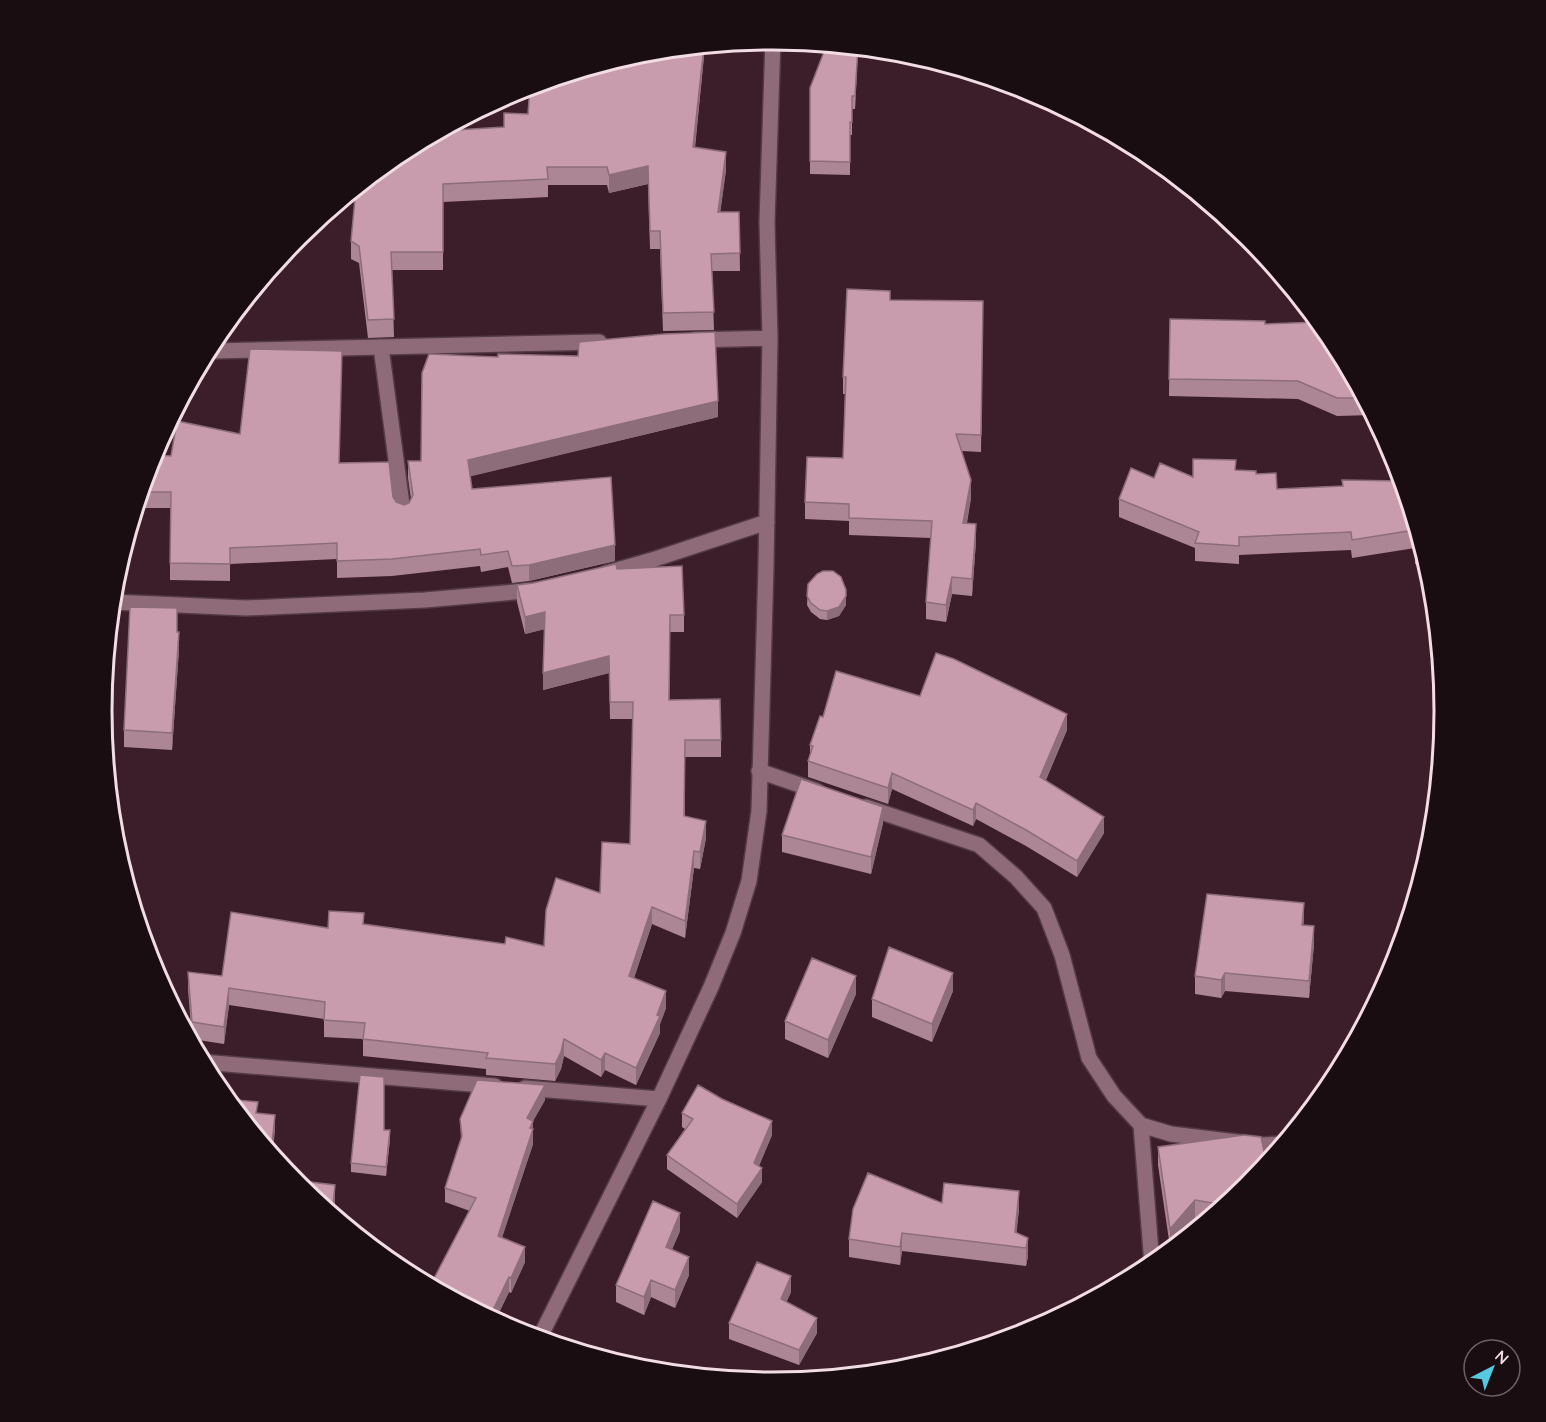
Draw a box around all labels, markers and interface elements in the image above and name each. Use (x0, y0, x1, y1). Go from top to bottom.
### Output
north arrow (1462, 1338, 1522, 1398)
text: N (1491, 1345, 1513, 1368)

